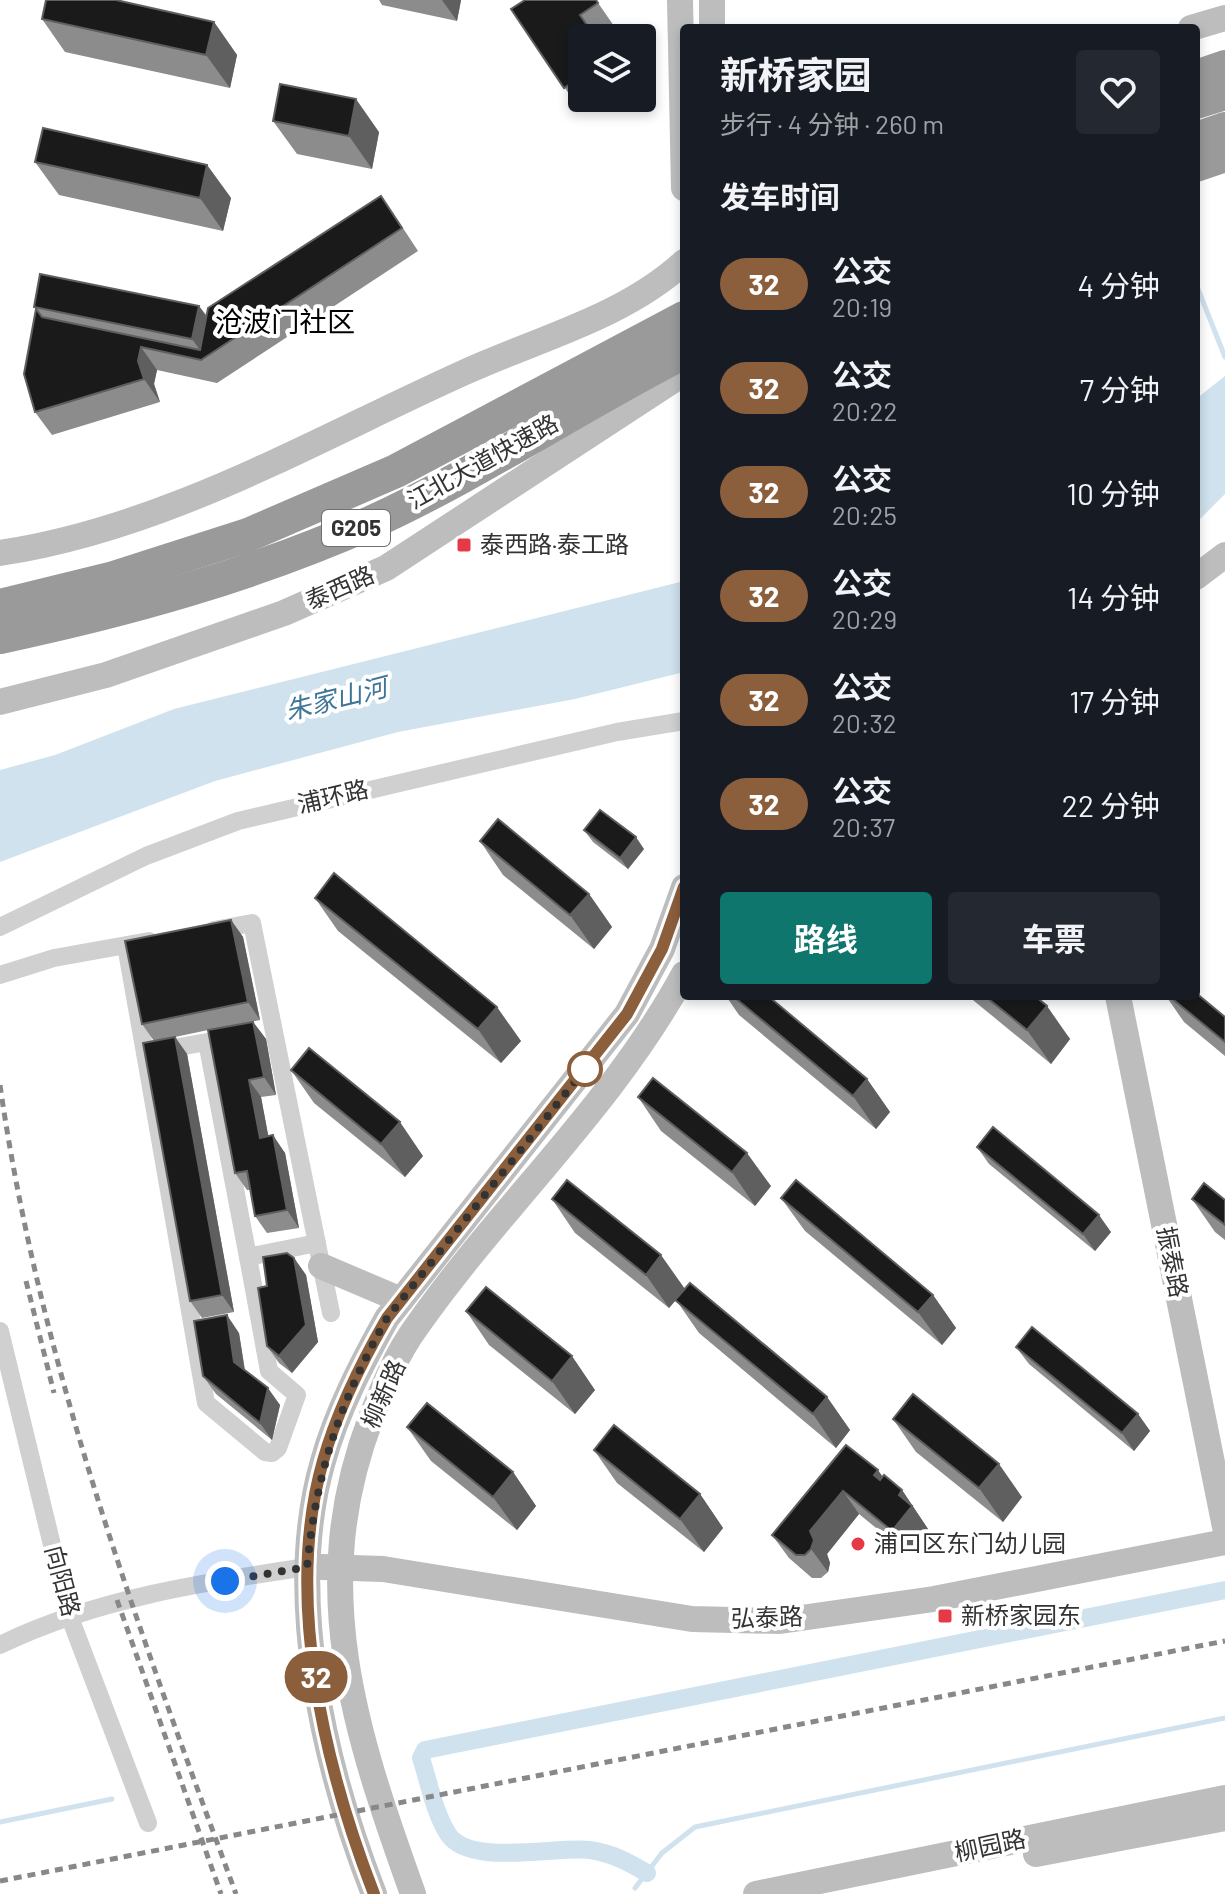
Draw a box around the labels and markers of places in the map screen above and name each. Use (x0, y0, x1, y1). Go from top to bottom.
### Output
place label: 泰西路·泰工路 (480, 529, 629, 558)
marker: 泰西路·泰工路 (455, 536, 473, 554)
unlabelled marker (568, 1052, 602, 1086)
place label: 浦口区东门幼儿园 (874, 1528, 1066, 1557)
marker: 浦口区东门幼儿园 (849, 1535, 867, 1553)
place label: 新桥家园东 (961, 1600, 1081, 1629)
marker: 新桥家园东 (936, 1607, 954, 1625)

